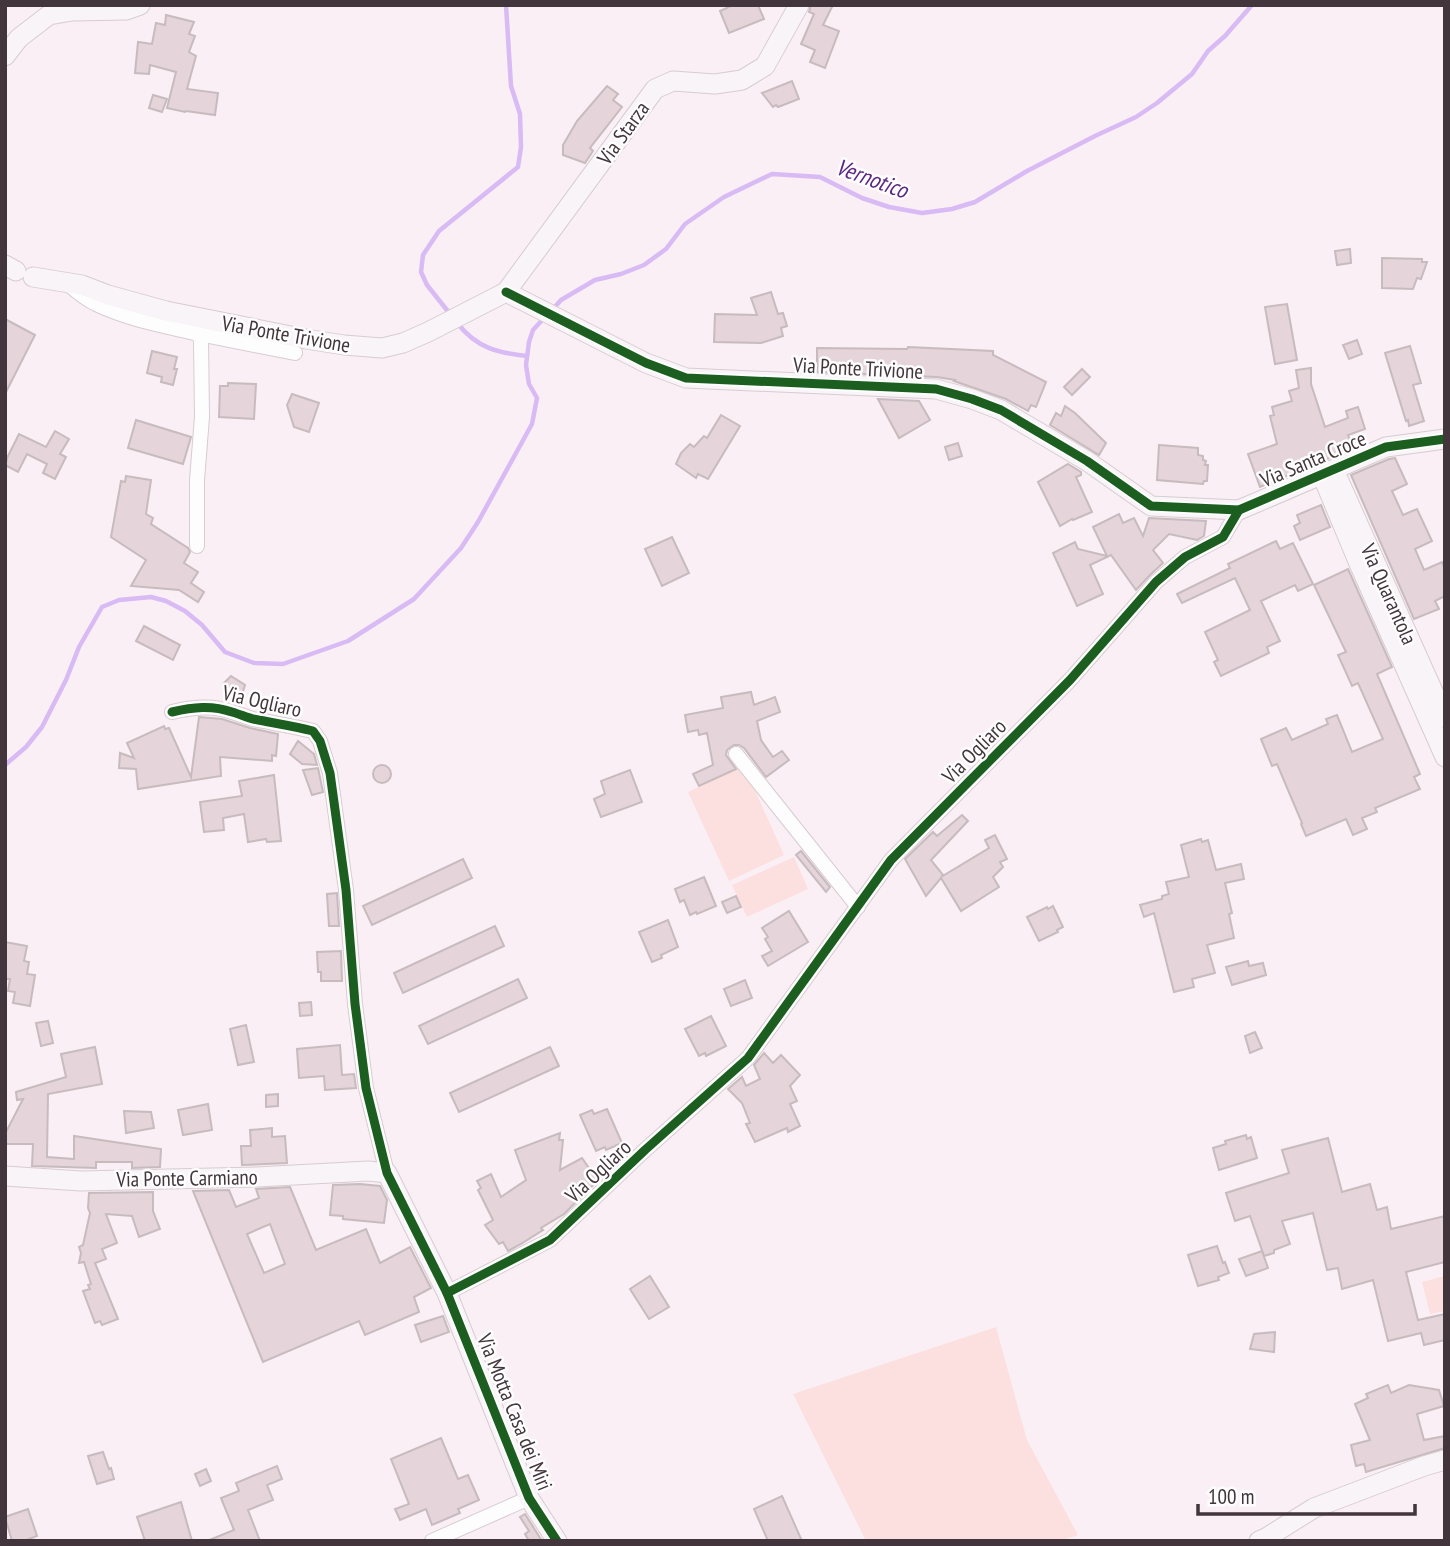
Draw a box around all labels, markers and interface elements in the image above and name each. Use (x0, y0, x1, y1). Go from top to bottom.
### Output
street label: Via Starza (590, 96, 655, 171)
water label: Vernotico (832, 152, 914, 205)
street label: Via Ponte Trivione (219, 309, 352, 359)
street label: Via Ponte Trivione (791, 351, 924, 385)
street label: Via Santa Croce (1255, 425, 1370, 494)
street label: Via Quarantola (1354, 538, 1423, 649)
street label: Via Ogliaro (219, 679, 304, 723)
street label: Via Ogliaro (935, 713, 1012, 790)
street label: Via Ogliaro (559, 1134, 637, 1209)
street label: Via Ponte Carmiano (115, 1163, 258, 1193)
street label: Via Motta Casa dei Miri (471, 1329, 559, 1494)
scale bar (1198, 1472, 1415, 1516)
text: 100 m (1208, 1483, 1254, 1510)

